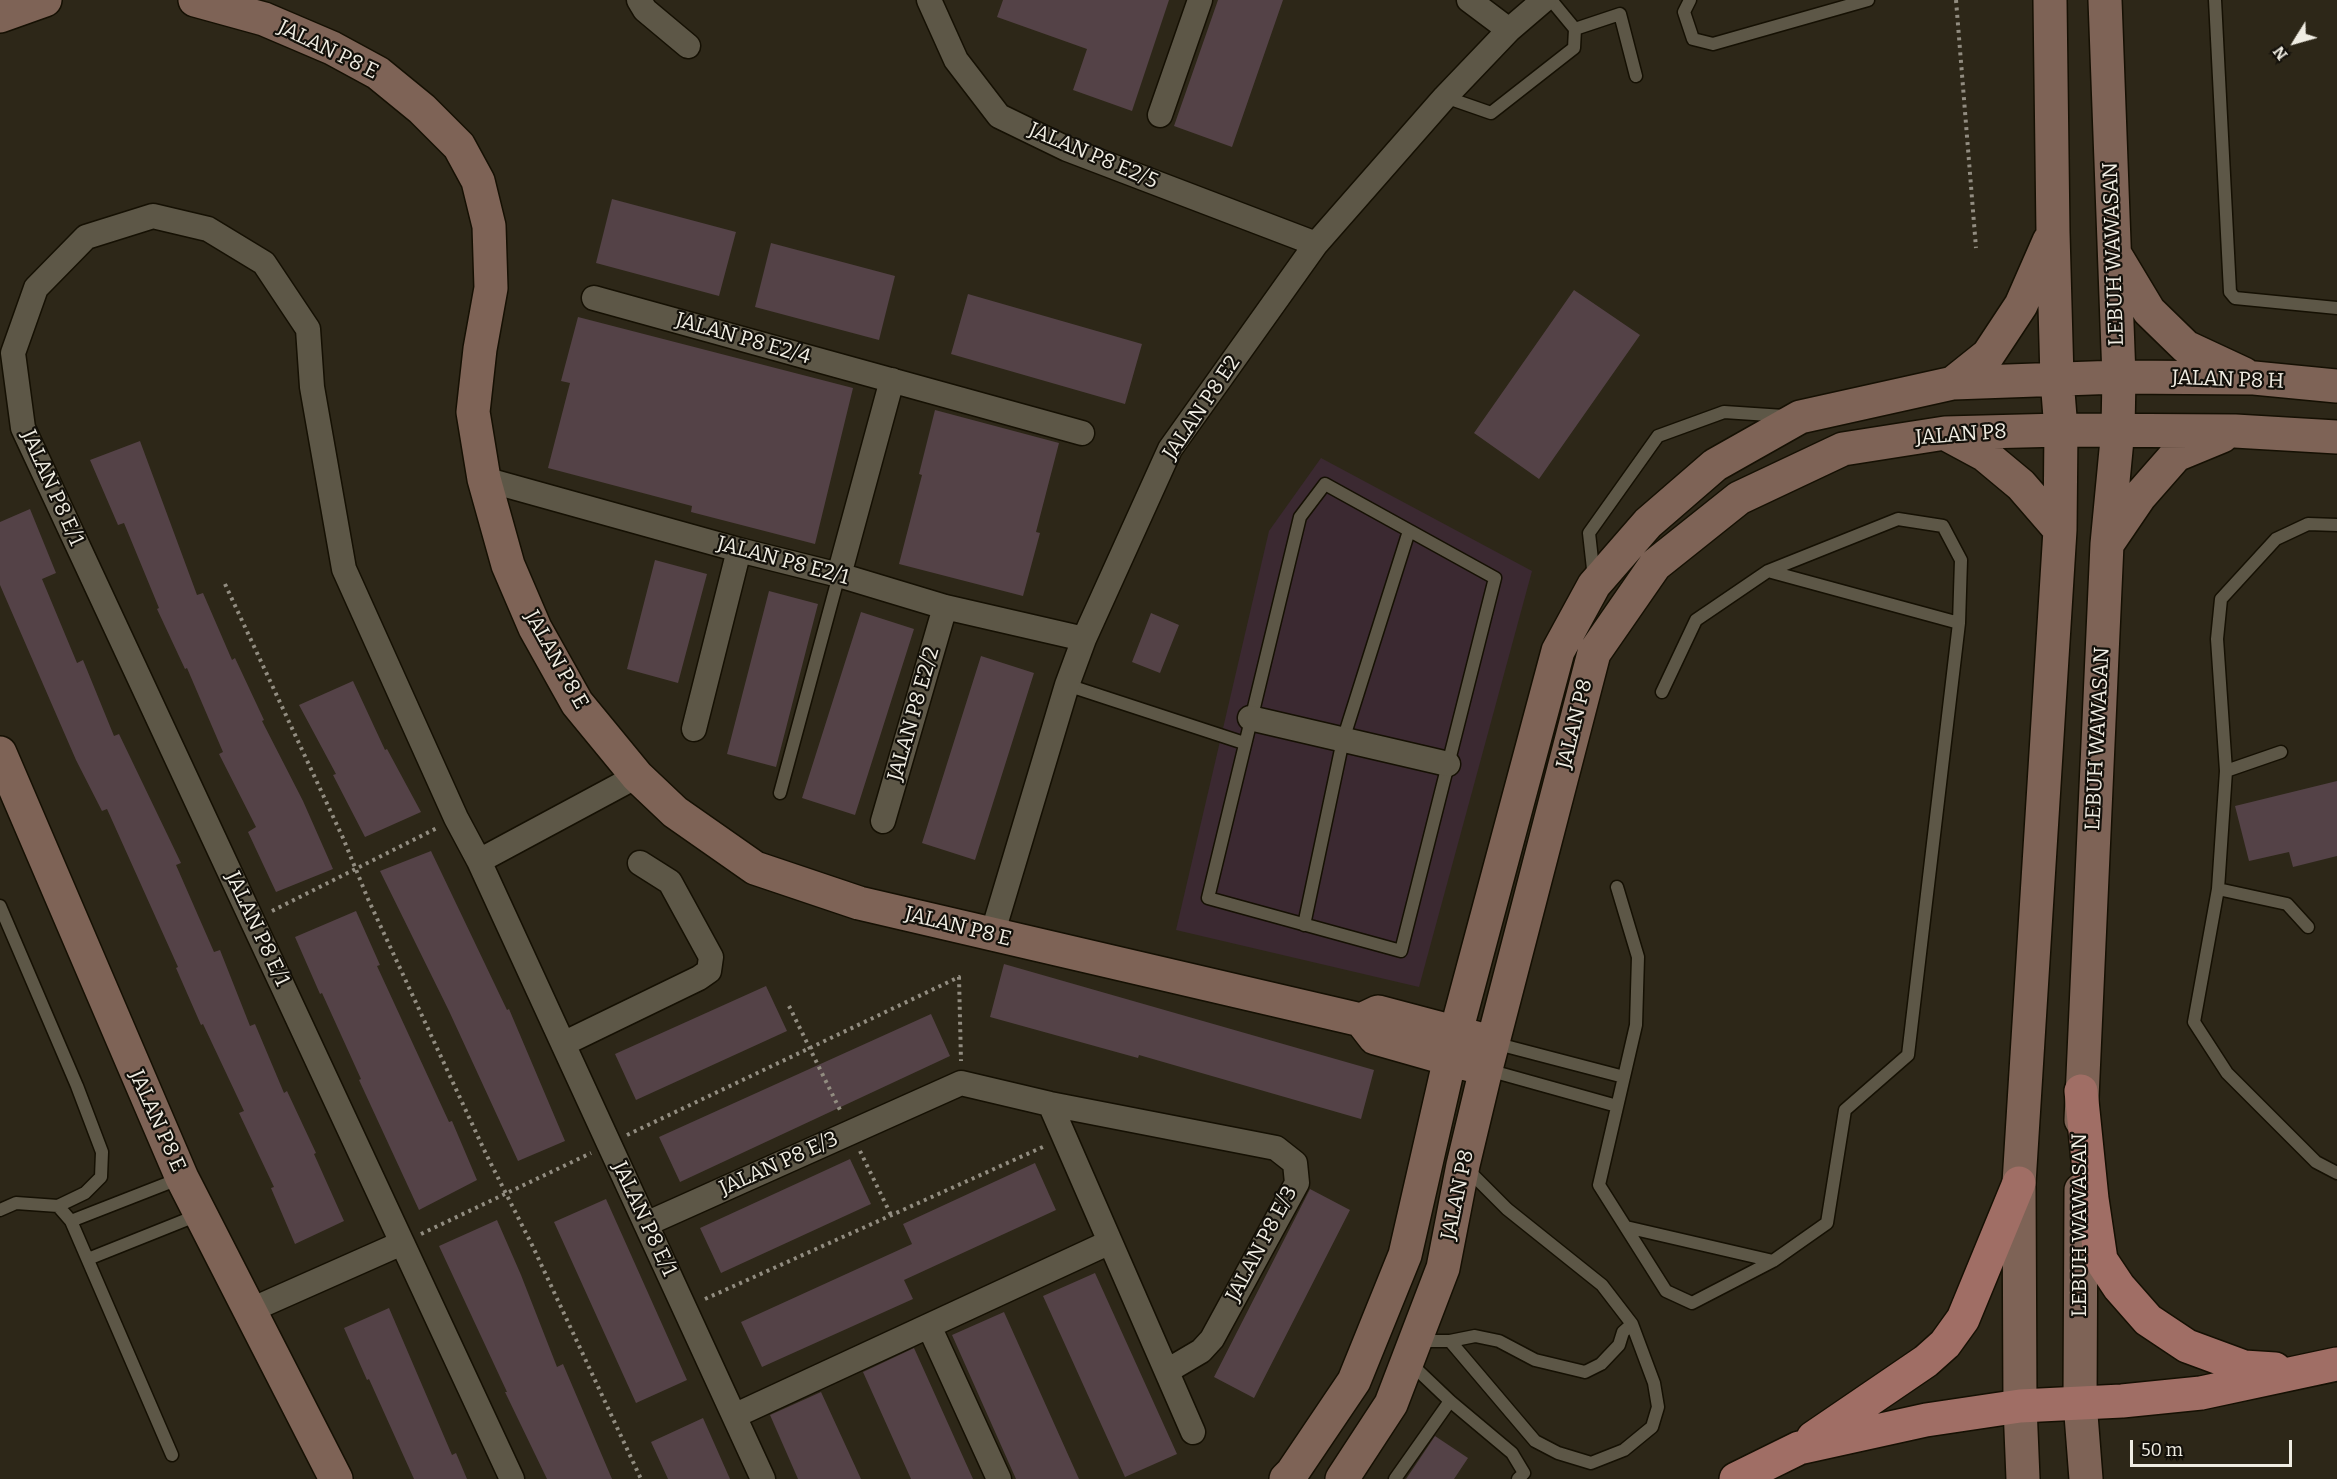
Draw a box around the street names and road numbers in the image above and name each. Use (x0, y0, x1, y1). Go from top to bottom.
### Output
street label: JALAN P8 E (274, 15, 382, 85)
street label: JALAN P8 E2/5 (1025, 117, 1161, 195)
street label: LEBUH WAWASAN (2098, 162, 2130, 346)
street label: JALAN P8 E2/4 (673, 308, 813, 370)
street label: JALAN P8 E2 (1158, 351, 1246, 465)
street label: JALAN P8 H (2171, 365, 2285, 395)
street label: JALAN P8 (1914, 419, 2008, 451)
street label: JALAN P8 E/1 (15, 426, 89, 550)
street label: JALAN P8 E2/1 (714, 531, 852, 591)
street label: JALAN P8 E (519, 606, 593, 714)
street label: JALAN P8 E2/2 (883, 644, 945, 784)
street label: LEBUH WAWASAN (2081, 647, 2115, 831)
street label: JALAN P8 (1552, 677, 1598, 771)
street label: JALAN P8 E/1 (219, 868, 295, 990)
street label: JALAN P8 E (902, 902, 1014, 952)
street label: JALAN P8 E (123, 1066, 191, 1176)
street label: JALAN P8 E/3 (716, 1127, 842, 1201)
street label: LEBUH WAWASAN (2067, 1133, 2093, 1317)
street label: JALAN P8 (1436, 1148, 1480, 1242)
street label: JALAN P8 E/1 (606, 1158, 682, 1280)
street label: JALAN P8 E/3 (1221, 1182, 1303, 1306)

